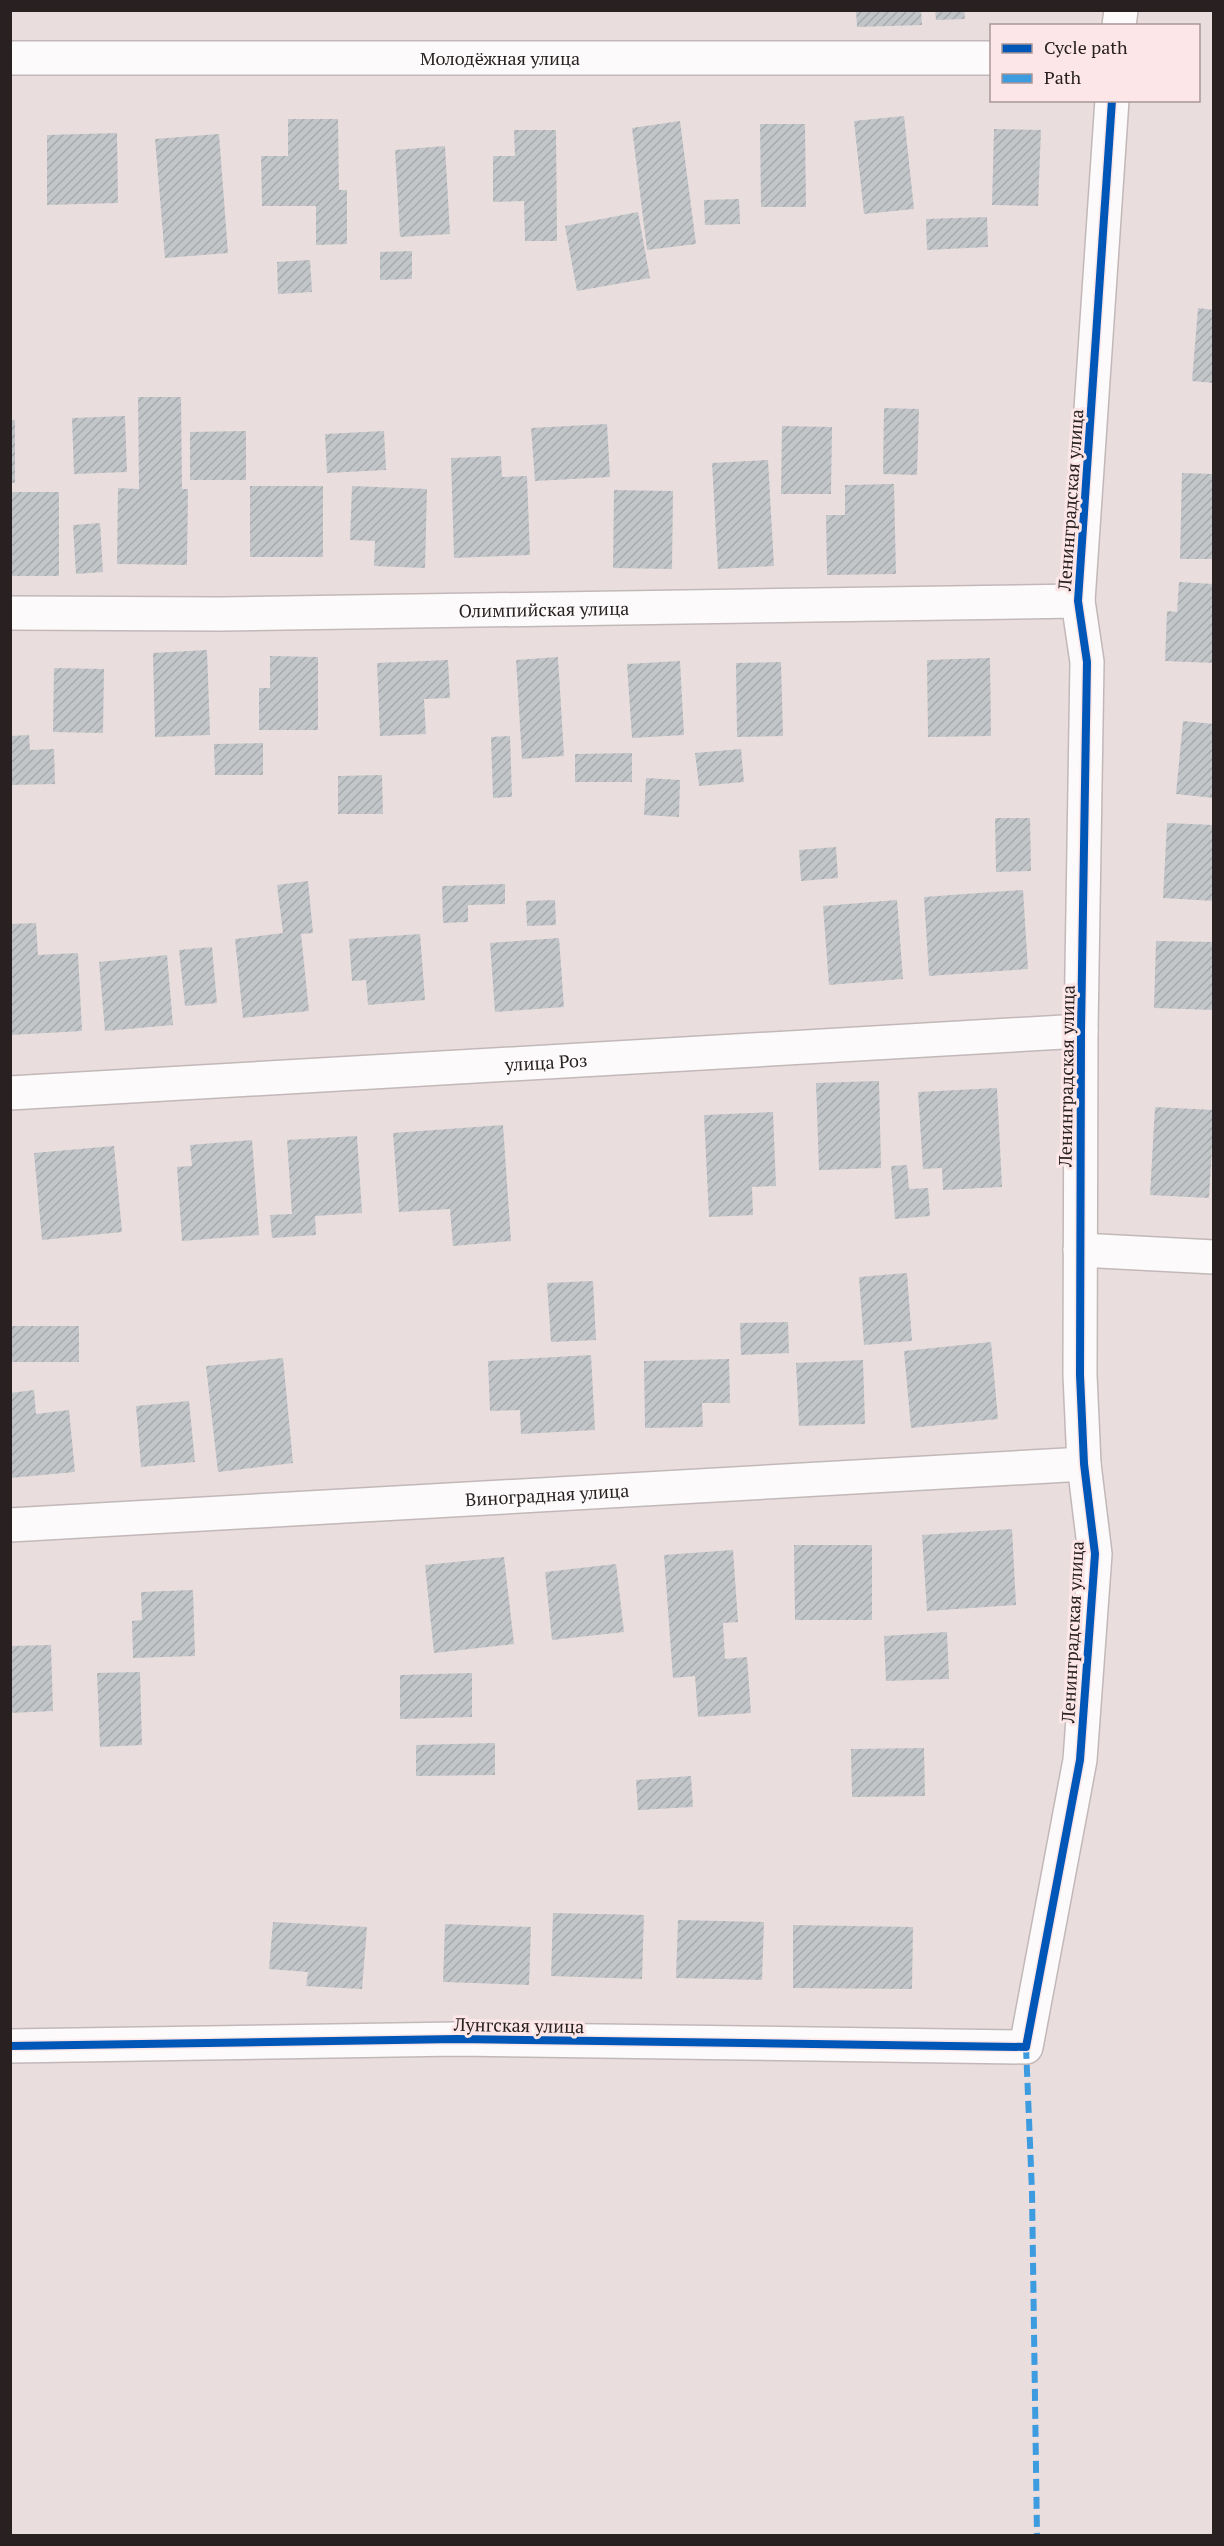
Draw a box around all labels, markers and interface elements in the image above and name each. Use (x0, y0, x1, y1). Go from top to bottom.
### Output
legend (990, 24, 1200, 102)
text: Cycle path (1044, 35, 1128, 59)
street label: Молодёжная улица (420, 46, 580, 70)
text: Path (1044, 65, 1081, 89)
street label: Ленинградская улица (1052, 408, 1088, 593)
street label: Олимпийская улица (459, 596, 629, 622)
street label: Ленинградская улица (1052, 985, 1080, 1168)
street label: улица Роз (503, 1048, 588, 1076)
street label: Виноградная улица (464, 1478, 630, 1511)
street label: Ленинградская улица (1055, 1541, 1089, 1724)
street label: Лунгская улица (453, 2012, 584, 2038)

